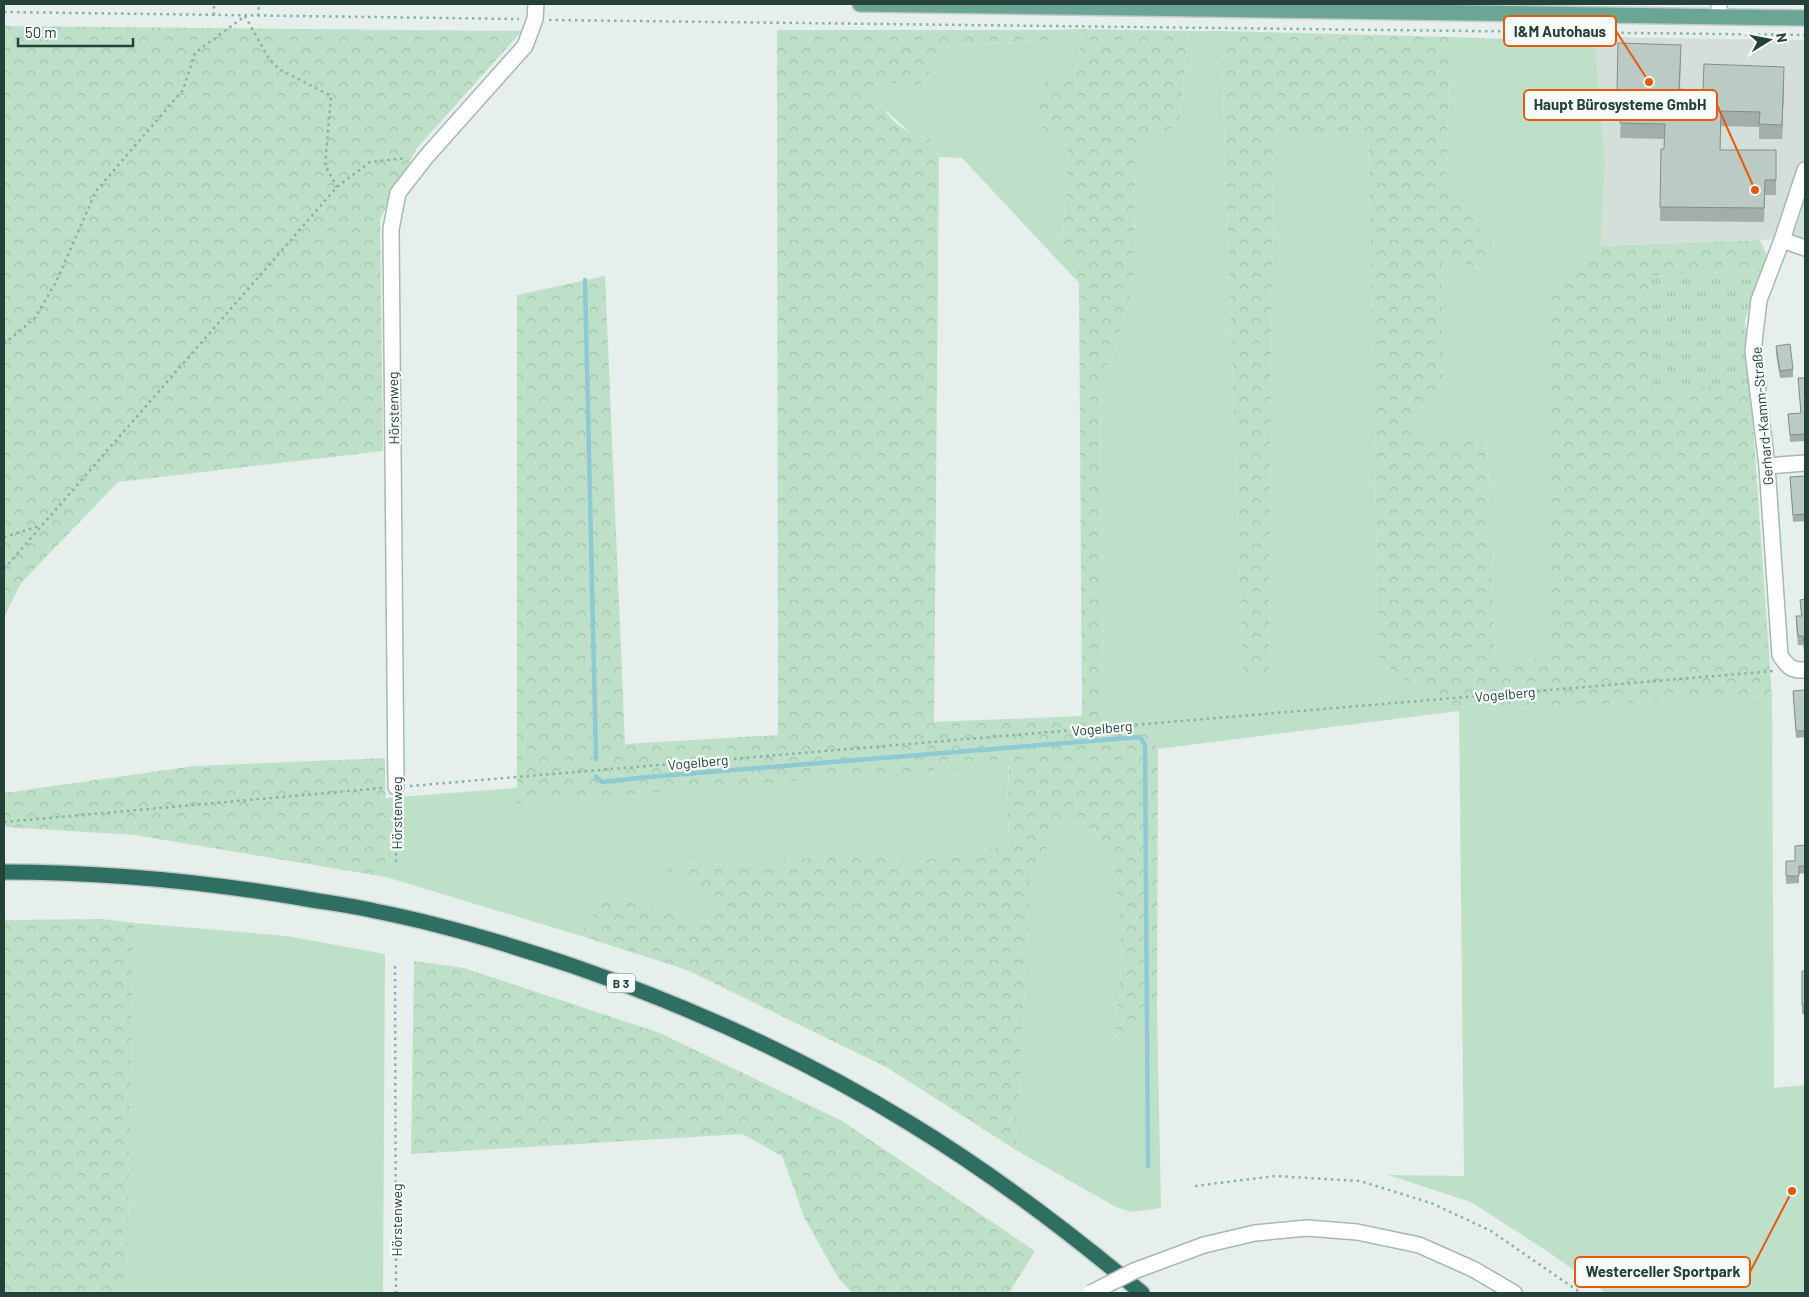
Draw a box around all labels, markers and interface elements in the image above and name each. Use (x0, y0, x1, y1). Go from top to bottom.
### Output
scale bar (18, 15, 132, 47)
north arrow (1744, 15, 1794, 65)
callout: I&M Autohaus (1504, 16, 1616, 46)
text: I&M Autohaus (1514, 22, 1607, 40)
text: 50 m (25, 23, 57, 41)
text: N (1773, 32, 1791, 44)
callout: Haupt Bürosysteme GmbH (1524, 90, 1717, 120)
text: Haupt Bürosysteme GmbH (1534, 95, 1706, 113)
street label: Gerhard-Kamm-Straße (1747, 346, 1777, 486)
street label: Hörstenweg (384, 371, 402, 445)
street label: Vogelberg (1474, 683, 1536, 705)
street label: Vogelberg (1071, 717, 1133, 739)
street label: Vogelberg (667, 751, 729, 773)
street label: Hörstenweg (388, 776, 405, 850)
road number: B 3 (607, 974, 635, 992)
street label: Hörstenweg (388, 1183, 405, 1257)
callout: Westerceller Sportpark (1575, 1257, 1750, 1287)
text: Westerceller Sportpark (1585, 1262, 1741, 1280)

